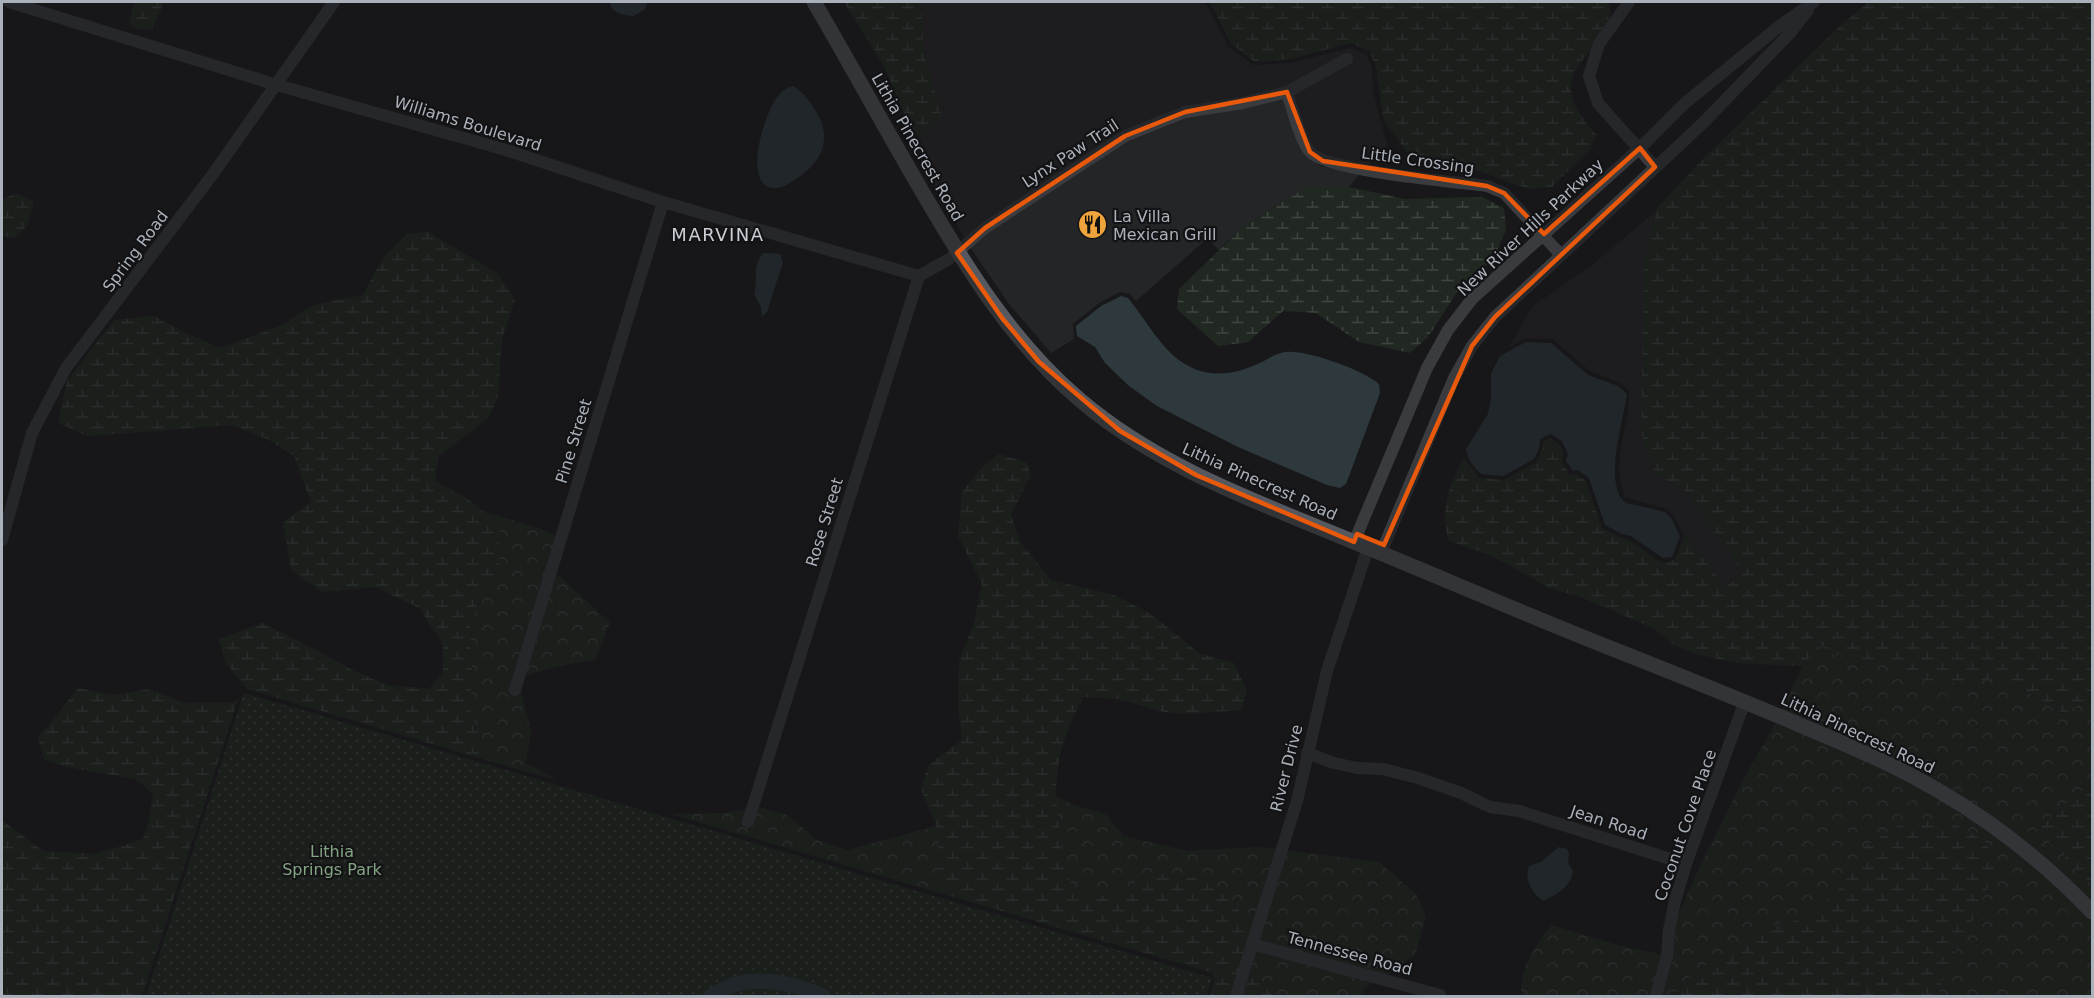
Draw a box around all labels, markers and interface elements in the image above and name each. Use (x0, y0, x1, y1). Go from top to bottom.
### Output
street label: Lithia Pinecrest Road (867, 70, 968, 225)
street label: Williams Boulevard (392, 92, 544, 155)
street label: Lynx Paw Trail (1018, 115, 1122, 192)
street label: Little Crossing (1360, 143, 1476, 178)
street label: New River Hills Parkway (1454, 155, 1607, 300)
street label: Spring Road (99, 207, 172, 296)
place label: La Villa Mexican Grill (1113, 207, 1216, 244)
restaurant icon: La Villa Mexican Grill (1076, 209, 1108, 241)
district label: MARVINA (671, 224, 765, 245)
street label: Pine Street (552, 397, 595, 486)
street label: Lithia Pinecrest Road (1179, 439, 1340, 524)
street label: Rose Street (802, 475, 847, 569)
street label: Lithia Pinecrest Road (1778, 689, 1938, 777)
street label: River Drive (1266, 723, 1306, 814)
street label: Coconut Cove Place (1651, 747, 1720, 903)
street label: Jean Road (1567, 801, 1650, 844)
park label: Lithia Springs Park (282, 842, 383, 879)
street label: Tennessee Road (1284, 927, 1414, 979)

